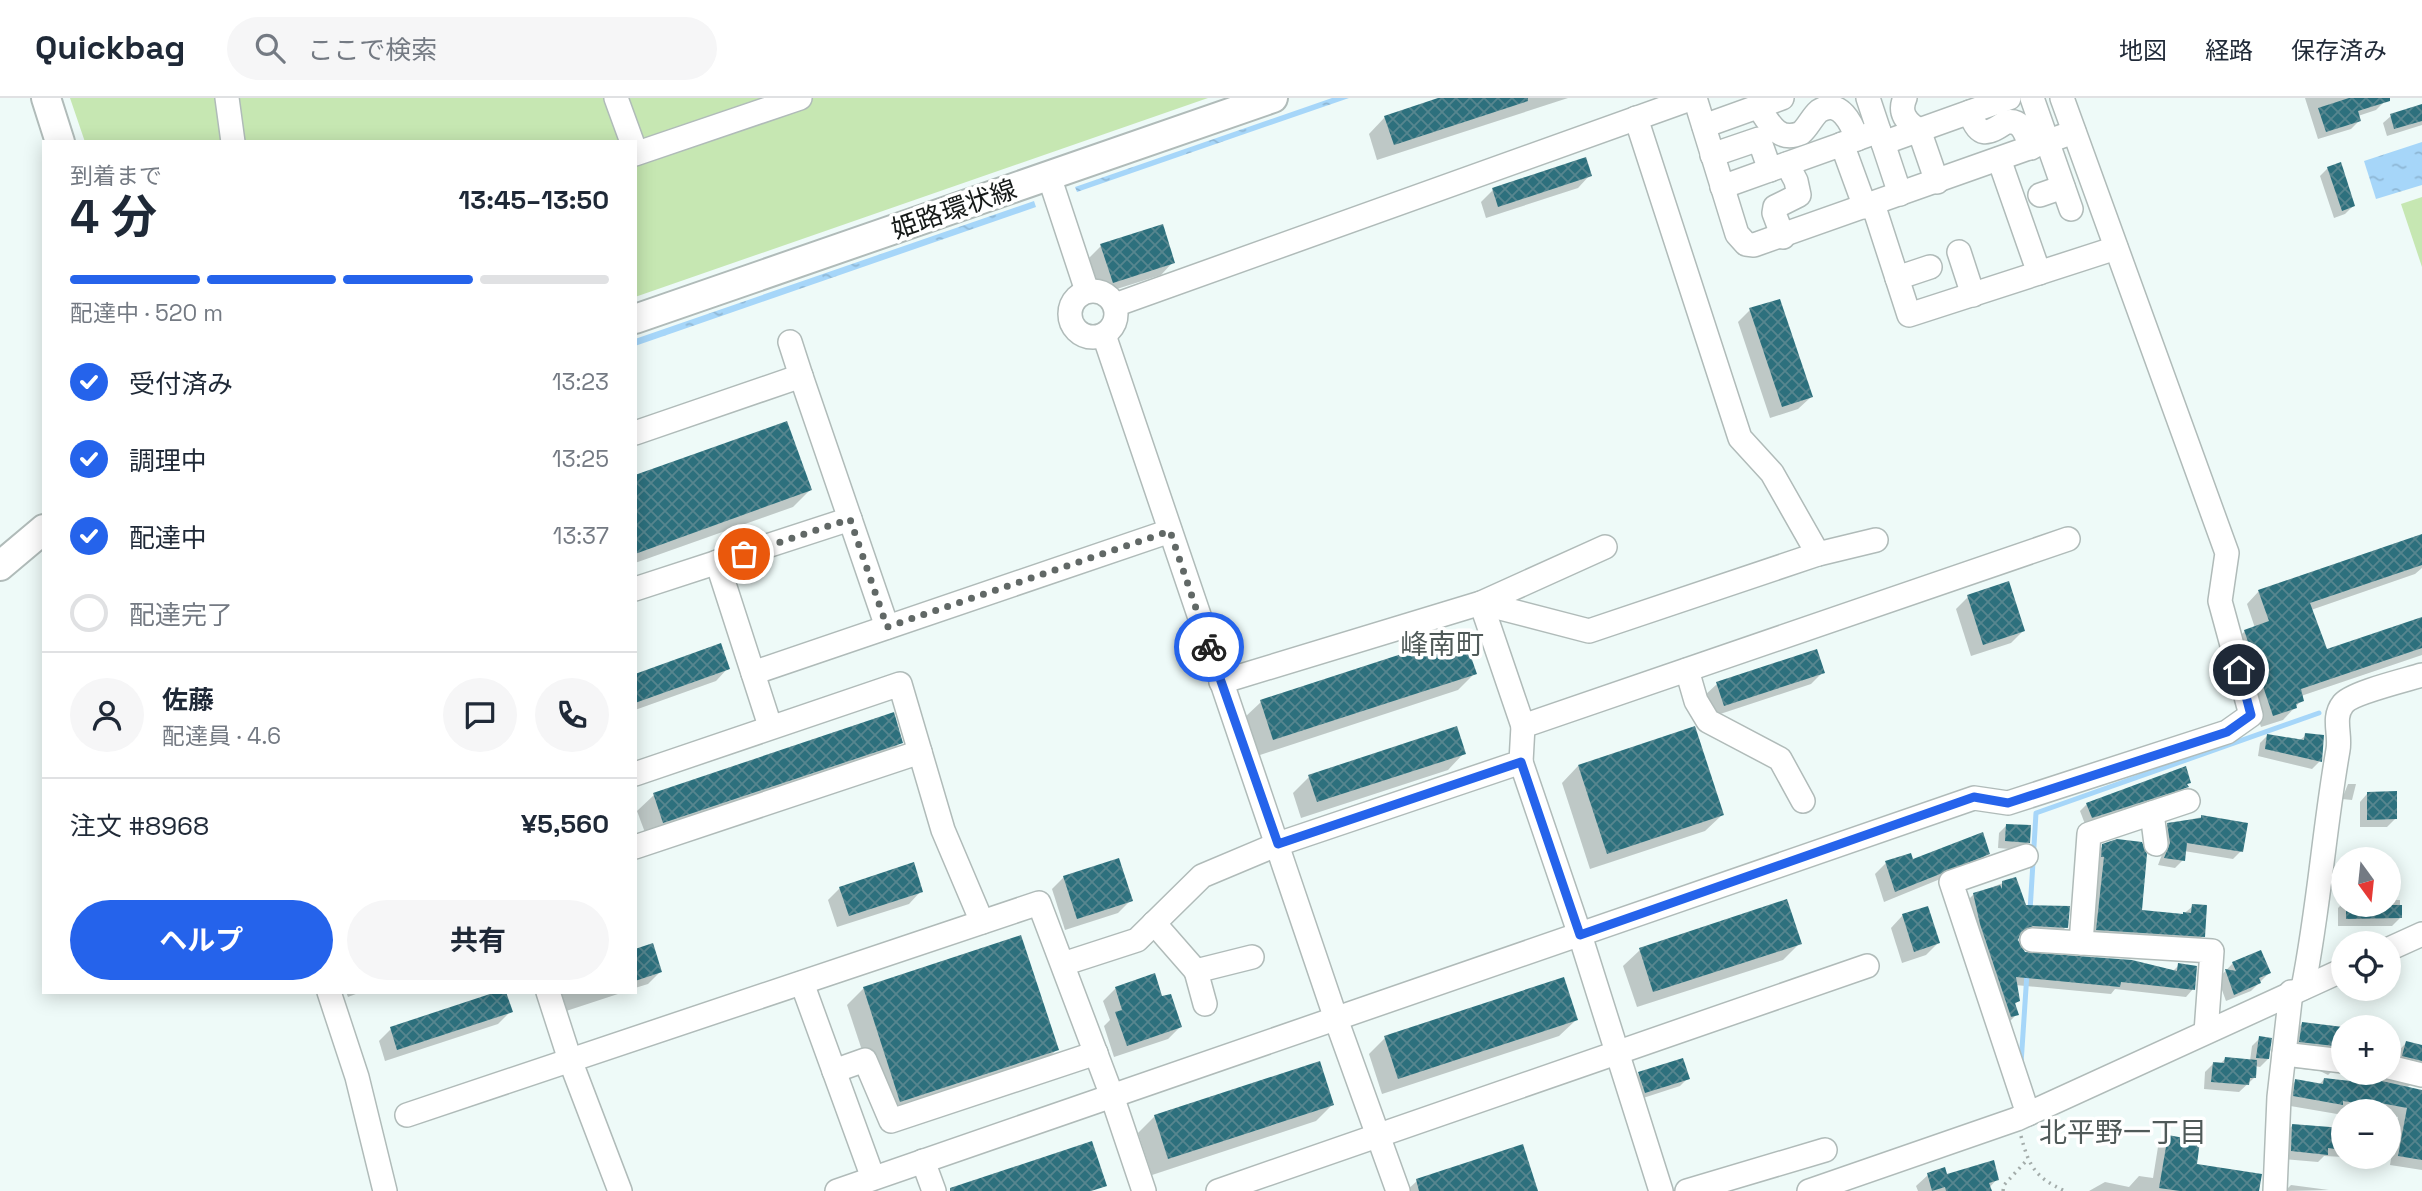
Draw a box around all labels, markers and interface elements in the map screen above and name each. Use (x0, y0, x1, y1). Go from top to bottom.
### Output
search box (227, 17, 717, 80)
text: Quickbag (35, 27, 185, 69)
icon: search (251, 29, 289, 67)
text: ここで検索 (307, 33, 437, 67)
text: 地図 (2119, 35, 2167, 66)
text: 経路 (2205, 35, 2253, 66)
text: 保存済み (2291, 35, 2387, 66)
text: 到着まで (70, 161, 162, 191)
street label: 姫路環状線 (887, 172, 1021, 246)
text: 13:45–13:50 (459, 183, 609, 217)
text: 4 分 (70, 188, 157, 246)
text: 配達中 · 520 m (70, 298, 223, 328)
icon: check (70, 363, 108, 401)
text: 受付済み (129, 367, 233, 401)
text: 13:23 (552, 367, 609, 397)
icon: check (70, 440, 108, 478)
text: 調理中 (129, 444, 207, 478)
text: 13:25 (552, 444, 609, 474)
icon: check (70, 517, 108, 555)
text: 配達中 (129, 521, 207, 555)
text: 13:37 (553, 521, 609, 551)
pin (714, 524, 774, 584)
icon: bag (725, 535, 763, 573)
text: 配達完了 (129, 598, 233, 632)
courier (1174, 612, 1244, 682)
district label: 峰南町 (1400, 626, 1484, 662)
icon: bike (1190, 628, 1228, 666)
pin (2209, 640, 2269, 700)
icon: home (2220, 651, 2258, 689)
button: person (70, 678, 144, 752)
button: chat (443, 678, 517, 752)
button: phone (535, 678, 609, 752)
text: 佐藤 (162, 683, 214, 717)
text: 配達員 · 4.6 (162, 721, 281, 751)
text: ¥5,560 (521, 807, 609, 841)
text: 注文 #8968 (70, 809, 209, 843)
north arrow (2331, 847, 2401, 917)
map controls (2331, 847, 2401, 1169)
button: ヘルプ (70, 900, 333, 980)
button: 共有 (347, 900, 609, 980)
button: locate (2331, 931, 2401, 1001)
button: + (2331, 1015, 2401, 1085)
button: − (2331, 1099, 2401, 1169)
district label: 北平野一丁目 (2039, 1114, 2207, 1150)

